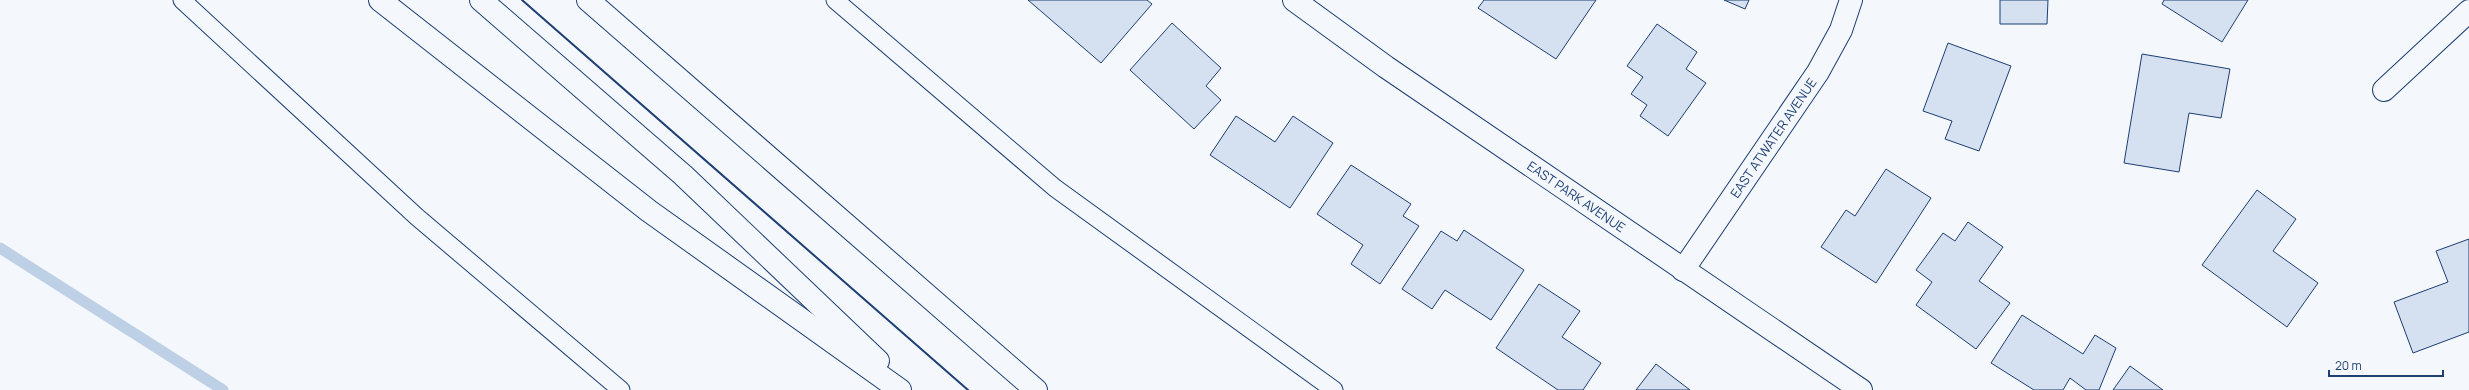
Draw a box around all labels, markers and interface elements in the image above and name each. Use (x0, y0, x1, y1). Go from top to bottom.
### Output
street label: EAST ATWATER AVENUE (1726, 74, 1820, 201)
street label: EAST PARK AVENUE (1524, 157, 1629, 236)
scale bar (2329, 352, 2443, 378)
text: 20 m (2335, 357, 2362, 374)

